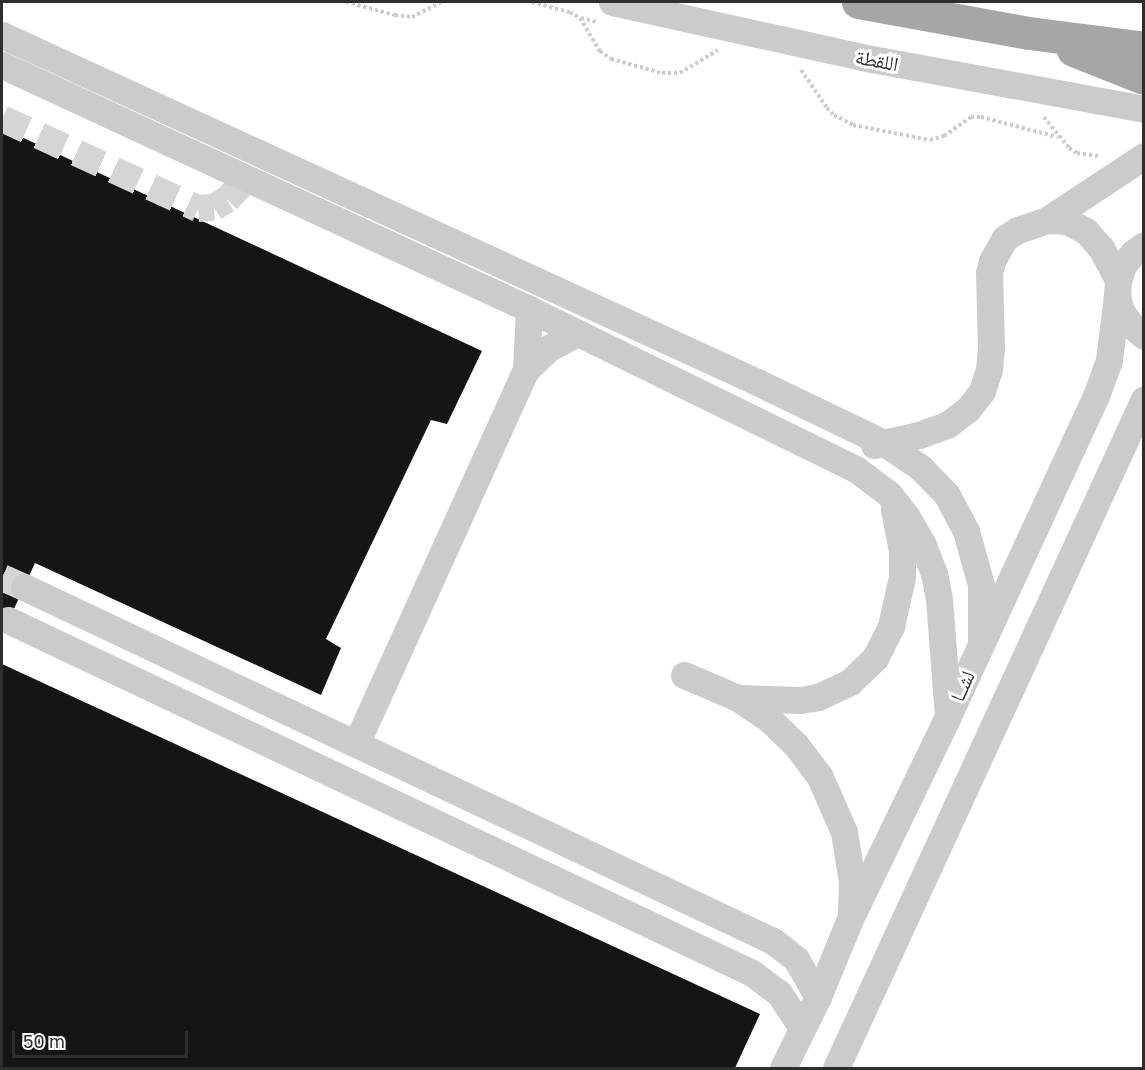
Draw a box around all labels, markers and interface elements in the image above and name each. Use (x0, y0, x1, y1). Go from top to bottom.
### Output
street label: اللقطة (853, 44, 901, 76)
street label: لشــا (945, 667, 979, 705)
scale bar (15, 1019, 190, 1057)
text: 50 m (23, 1030, 65, 1052)

